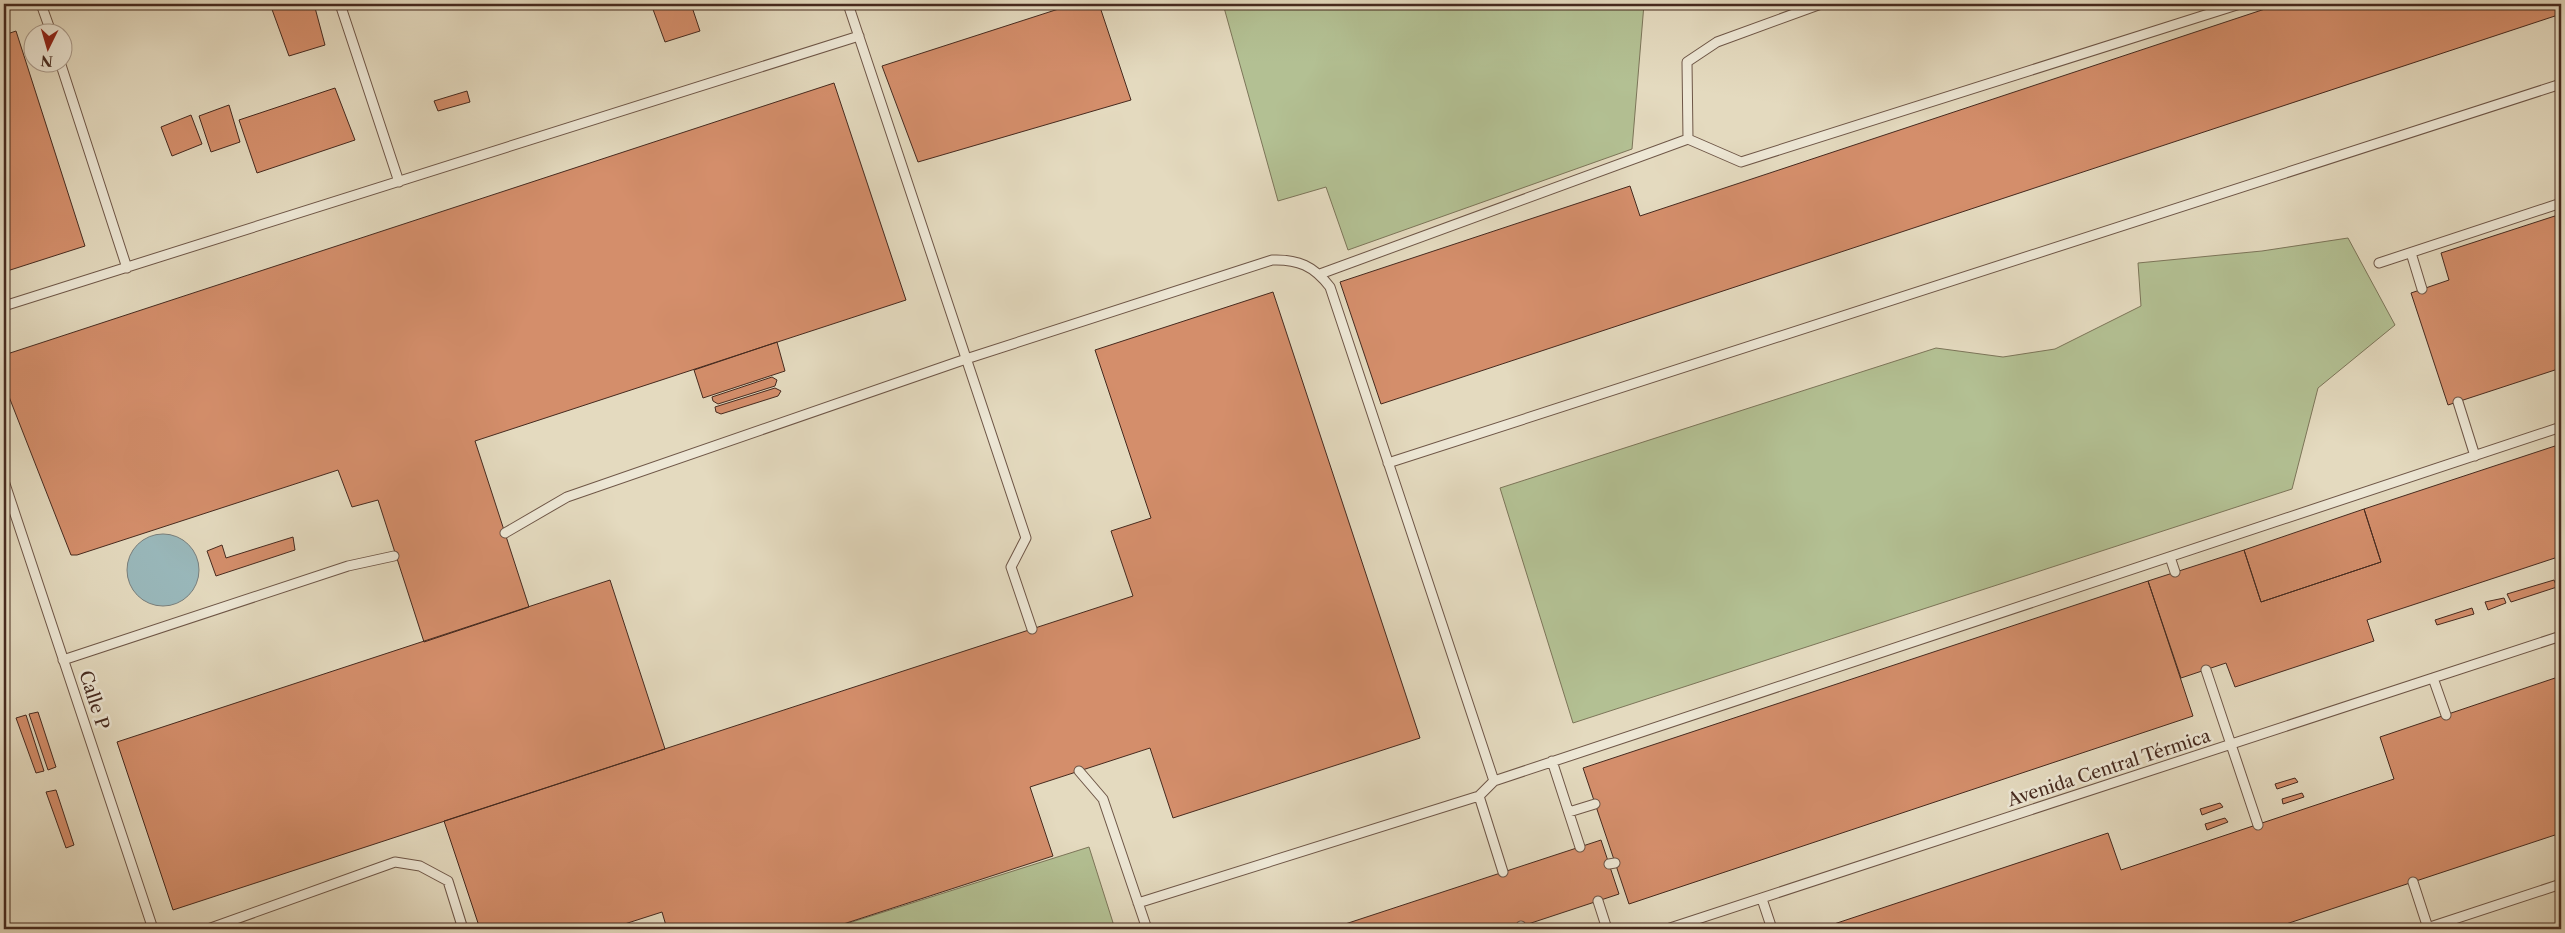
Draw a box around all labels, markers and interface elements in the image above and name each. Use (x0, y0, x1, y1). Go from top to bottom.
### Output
north arrow (22, 22, 72, 72)
text: N (40, 51, 54, 70)
street label: Calle P (74, 668, 114, 732)
street label: Avenida Central Térmica (2004, 725, 2214, 812)

